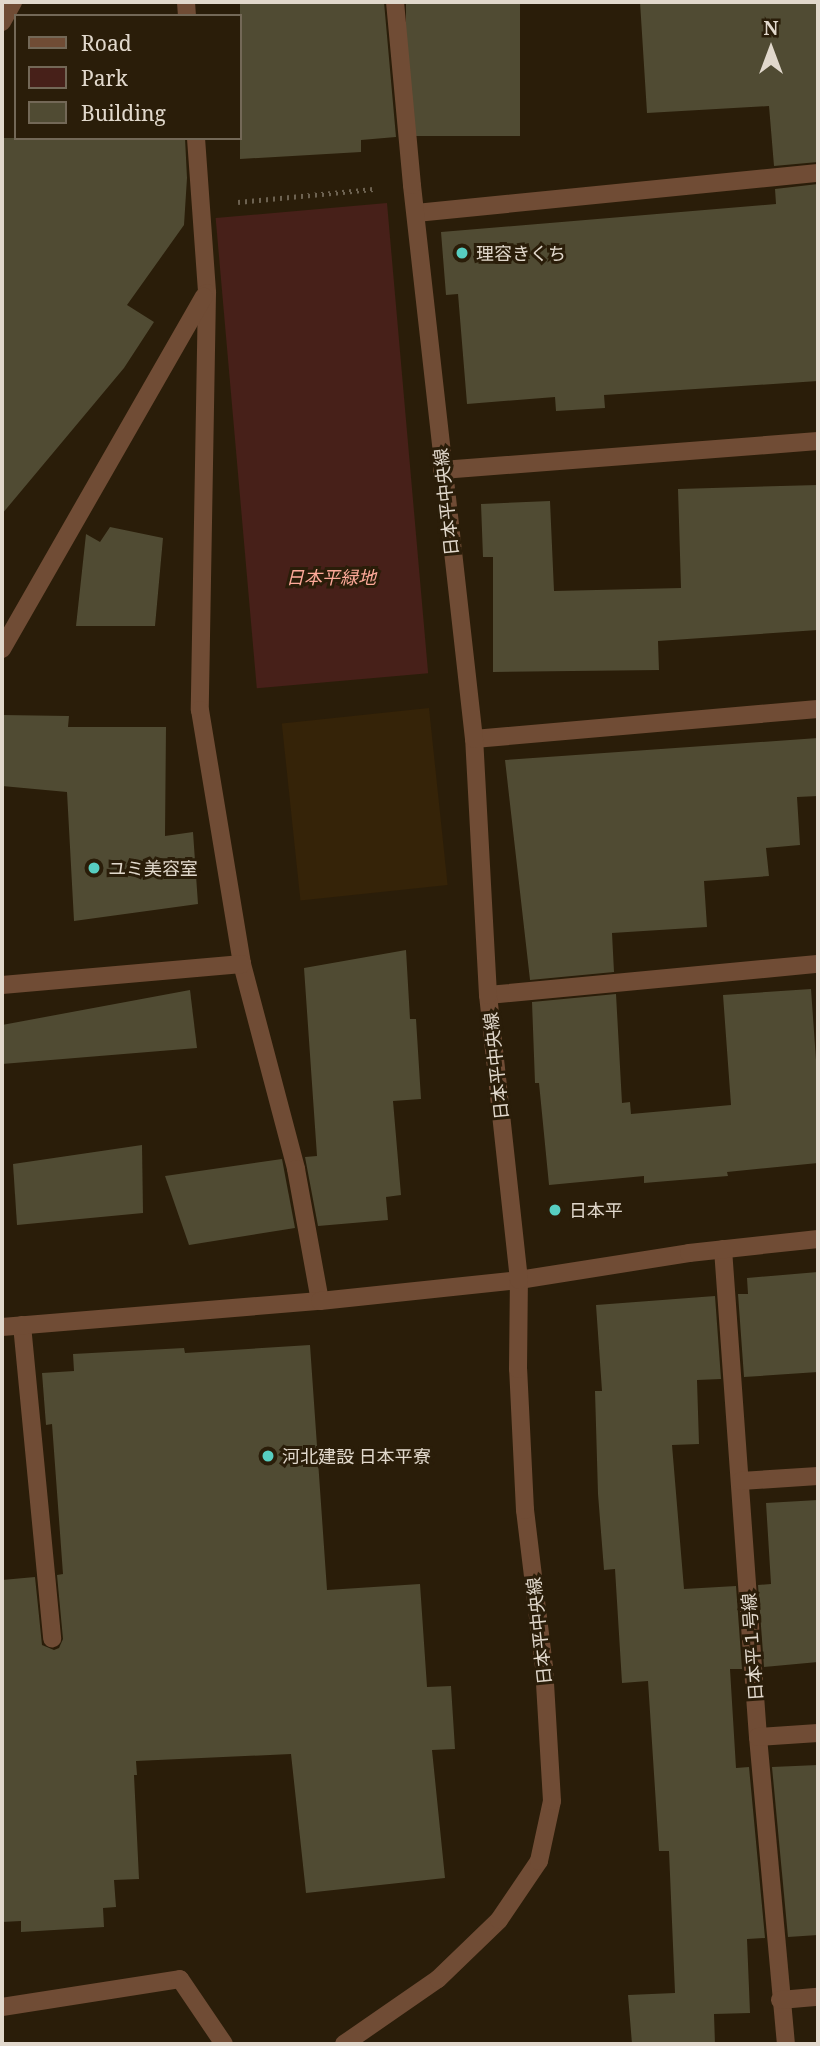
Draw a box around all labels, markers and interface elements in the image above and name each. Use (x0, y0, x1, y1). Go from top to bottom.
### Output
legend (14, 14, 242, 140)
north arrow (736, 14, 806, 84)
text: N (764, 15, 778, 41)
text: Road (81, 29, 132, 57)
text: Park (81, 64, 128, 92)
text: Building (81, 99, 166, 127)
place label: 理容きくち (476, 242, 566, 264)
marker: 理容きくち (454, 245, 470, 261)
street label: 日本平中央線 (430, 447, 462, 557)
park label: 日本平緑地 (286, 566, 376, 588)
place label: ユミ美容室 (108, 857, 198, 879)
marker: ユミ美容室 (86, 860, 102, 876)
street label: 日本平中央線 (480, 1011, 512, 1121)
place label: 日本平 (569, 1199, 623, 1221)
marker: 日本平 (547, 1202, 563, 1218)
place label: 河北建設 日本平寮 (282, 1445, 431, 1467)
marker: 河北建設 日本平寮 (260, 1448, 276, 1464)
street label: 日本平中央線 (523, 1576, 555, 1686)
street label: 日本平１号線 (737, 1592, 767, 1702)

